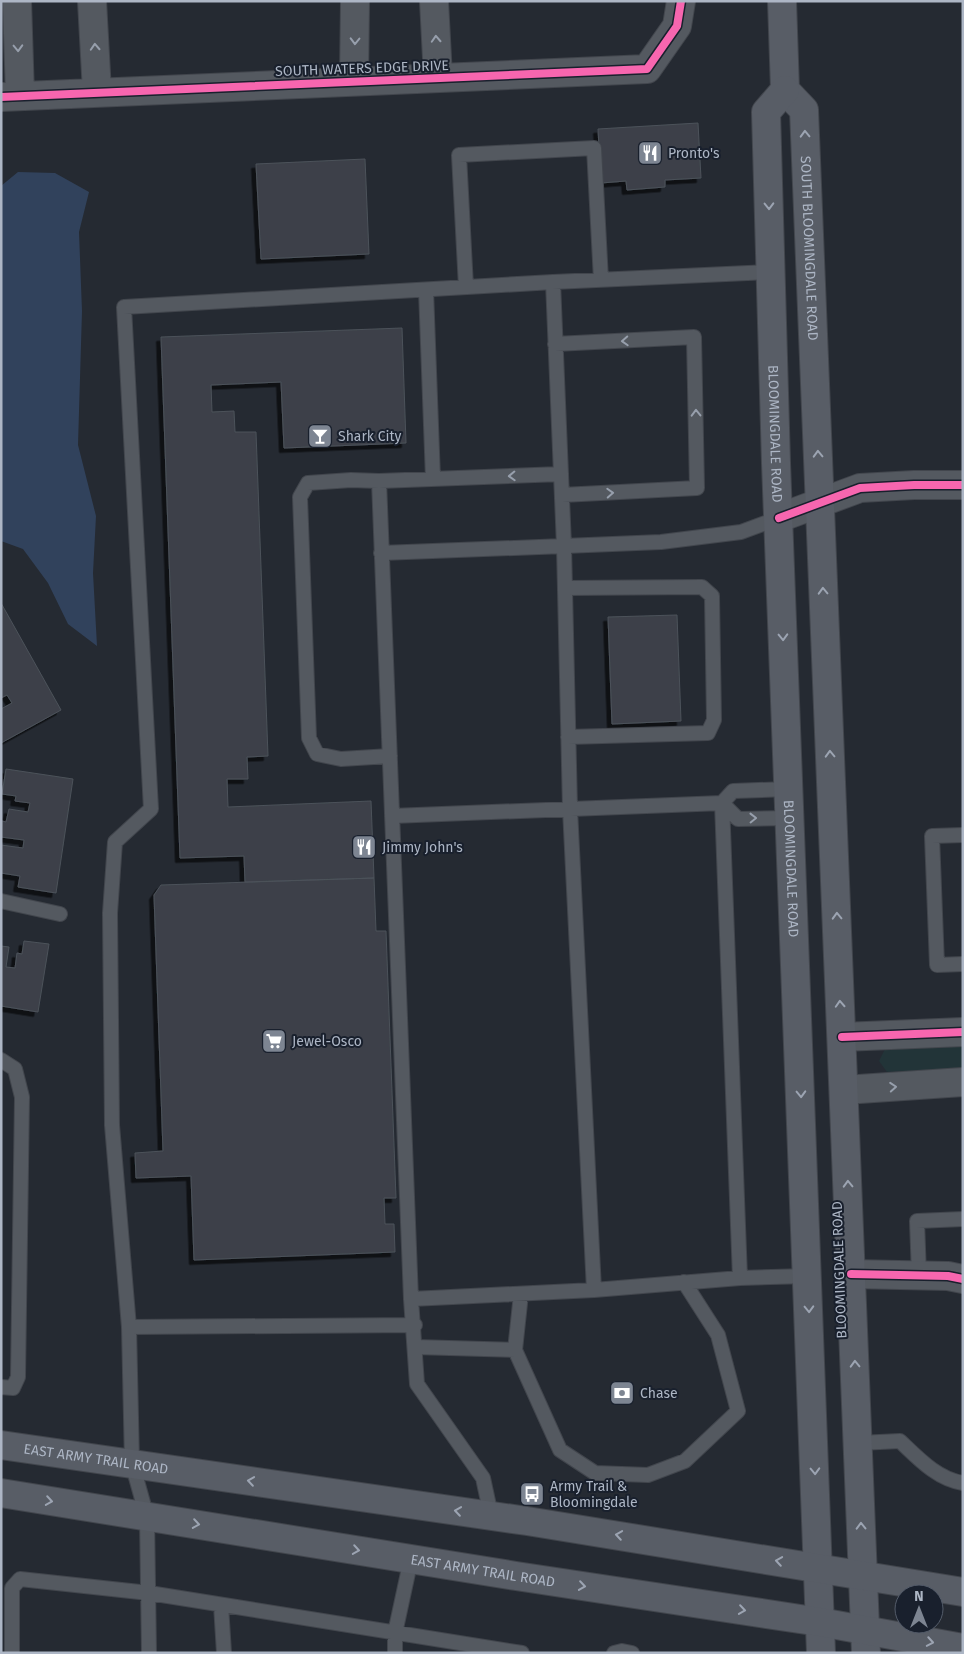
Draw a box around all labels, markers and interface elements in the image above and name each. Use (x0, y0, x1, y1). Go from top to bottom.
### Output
one-way arrow (431, 35, 442, 43)
one-way arrow (350, 38, 360, 45)
one-way arrow (89, 42, 100, 50)
one-way arrow (13, 45, 24, 53)
street label: SOUTH WATERS EDGE DRIVE (275, 57, 449, 80)
one-way arrow (800, 130, 811, 138)
restaurant icon: Pronto's (637, 140, 663, 166)
place label: Pronto's (668, 145, 720, 162)
street label: SOUTH BLOOMINGDALE ROAD (797, 156, 821, 341)
one-way arrow (763, 202, 774, 210)
one-way arrow (621, 335, 629, 346)
street label: BLOOMINGDALE ROAD (764, 365, 785, 503)
one-way arrow (690, 409, 701, 417)
bar icon: Shark City (307, 423, 333, 449)
place label: Shark City (338, 428, 402, 445)
one-way arrow (813, 449, 824, 457)
one-way arrow (508, 470, 516, 481)
one-way arrow (606, 487, 614, 498)
one-way arrow (818, 587, 829, 595)
one-way arrow (778, 633, 788, 641)
one-way arrow (825, 749, 835, 757)
street label: BLOOMINGDALE ROAD (780, 799, 802, 938)
one-way arrow (750, 813, 757, 823)
restaurant icon: Jimmy John's (351, 834, 377, 860)
place label: Jimmy John's (382, 839, 463, 856)
one-way arrow (831, 912, 842, 920)
one-way arrow (835, 1000, 846, 1008)
supermarket icon: Jewel-Osco (261, 1028, 287, 1054)
place label: Jewel-Osco (292, 1033, 362, 1050)
one-way arrow (889, 1081, 897, 1092)
one-way arrow (796, 1090, 807, 1098)
one-way arrow (842, 1180, 853, 1188)
street label: BLOOMINGDALE ROAD (829, 1201, 850, 1339)
one-way arrow (804, 1305, 814, 1313)
one-way arrow (850, 1359, 860, 1367)
bank icon: Chase (609, 1380, 635, 1406)
place label: Chase (640, 1385, 678, 1402)
street label: EAST ARMY TRAIL ROAD (22, 1440, 169, 1478)
one-way arrow (809, 1467, 820, 1475)
one-way arrow (247, 1476, 256, 1486)
place label: Army Trail & Bloomingdale (550, 1478, 638, 1511)
bus stop icon: Army Trail & Bloomingdale (519, 1481, 545, 1507)
one-way arrow (46, 1495, 54, 1506)
one-way arrow (454, 1506, 462, 1516)
one-way arrow (191, 1519, 200, 1529)
one-way arrow (855, 1522, 866, 1530)
one-way arrow (614, 1531, 623, 1541)
one-way arrow (352, 1545, 360, 1555)
street label: EAST ARMY TRAIL ROAD (409, 1551, 556, 1591)
one-way arrow (775, 1557, 783, 1567)
one-way arrow (578, 1580, 586, 1591)
north arrow (894, 1584, 944, 1634)
text: N (914, 1588, 924, 1605)
one-way arrow (739, 1604, 747, 1615)
one-way arrow (926, 1636, 934, 1647)

